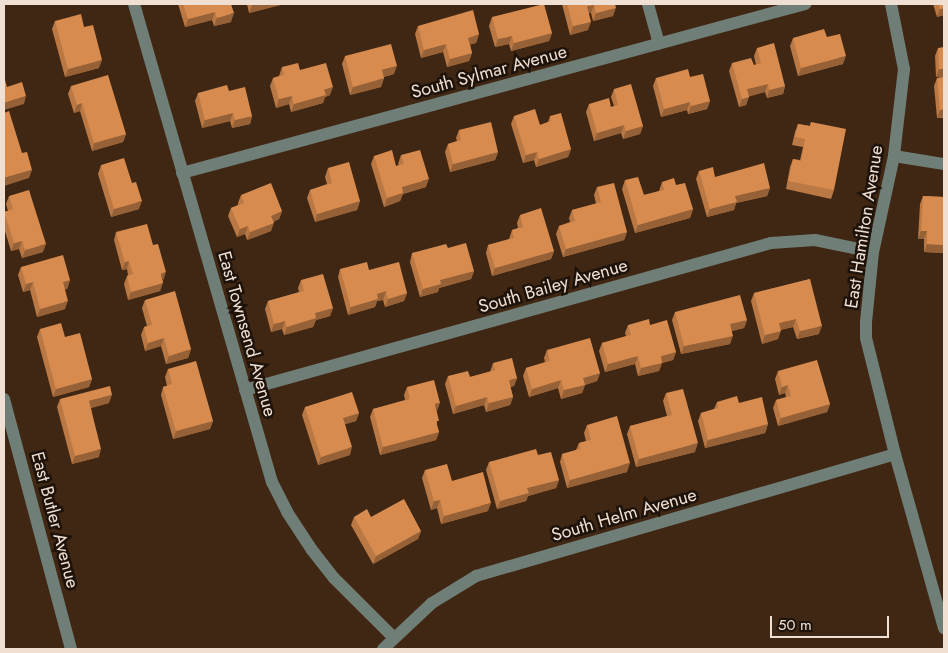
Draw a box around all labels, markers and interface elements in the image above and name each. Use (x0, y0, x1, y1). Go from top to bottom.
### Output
street label: South Sylmar Avenue (409, 41, 569, 103)
street label: East Hamilton Avenue (840, 144, 888, 310)
street label: East Townsend Avenue (213, 249, 281, 419)
street label: South Bailey Avenue (476, 254, 630, 318)
street label: East Butler Avenue (26, 449, 84, 591)
street label: South Helm Avenue (549, 484, 699, 546)
scale bar (773, 606, 892, 638)
text: 50 m (778, 614, 812, 636)

